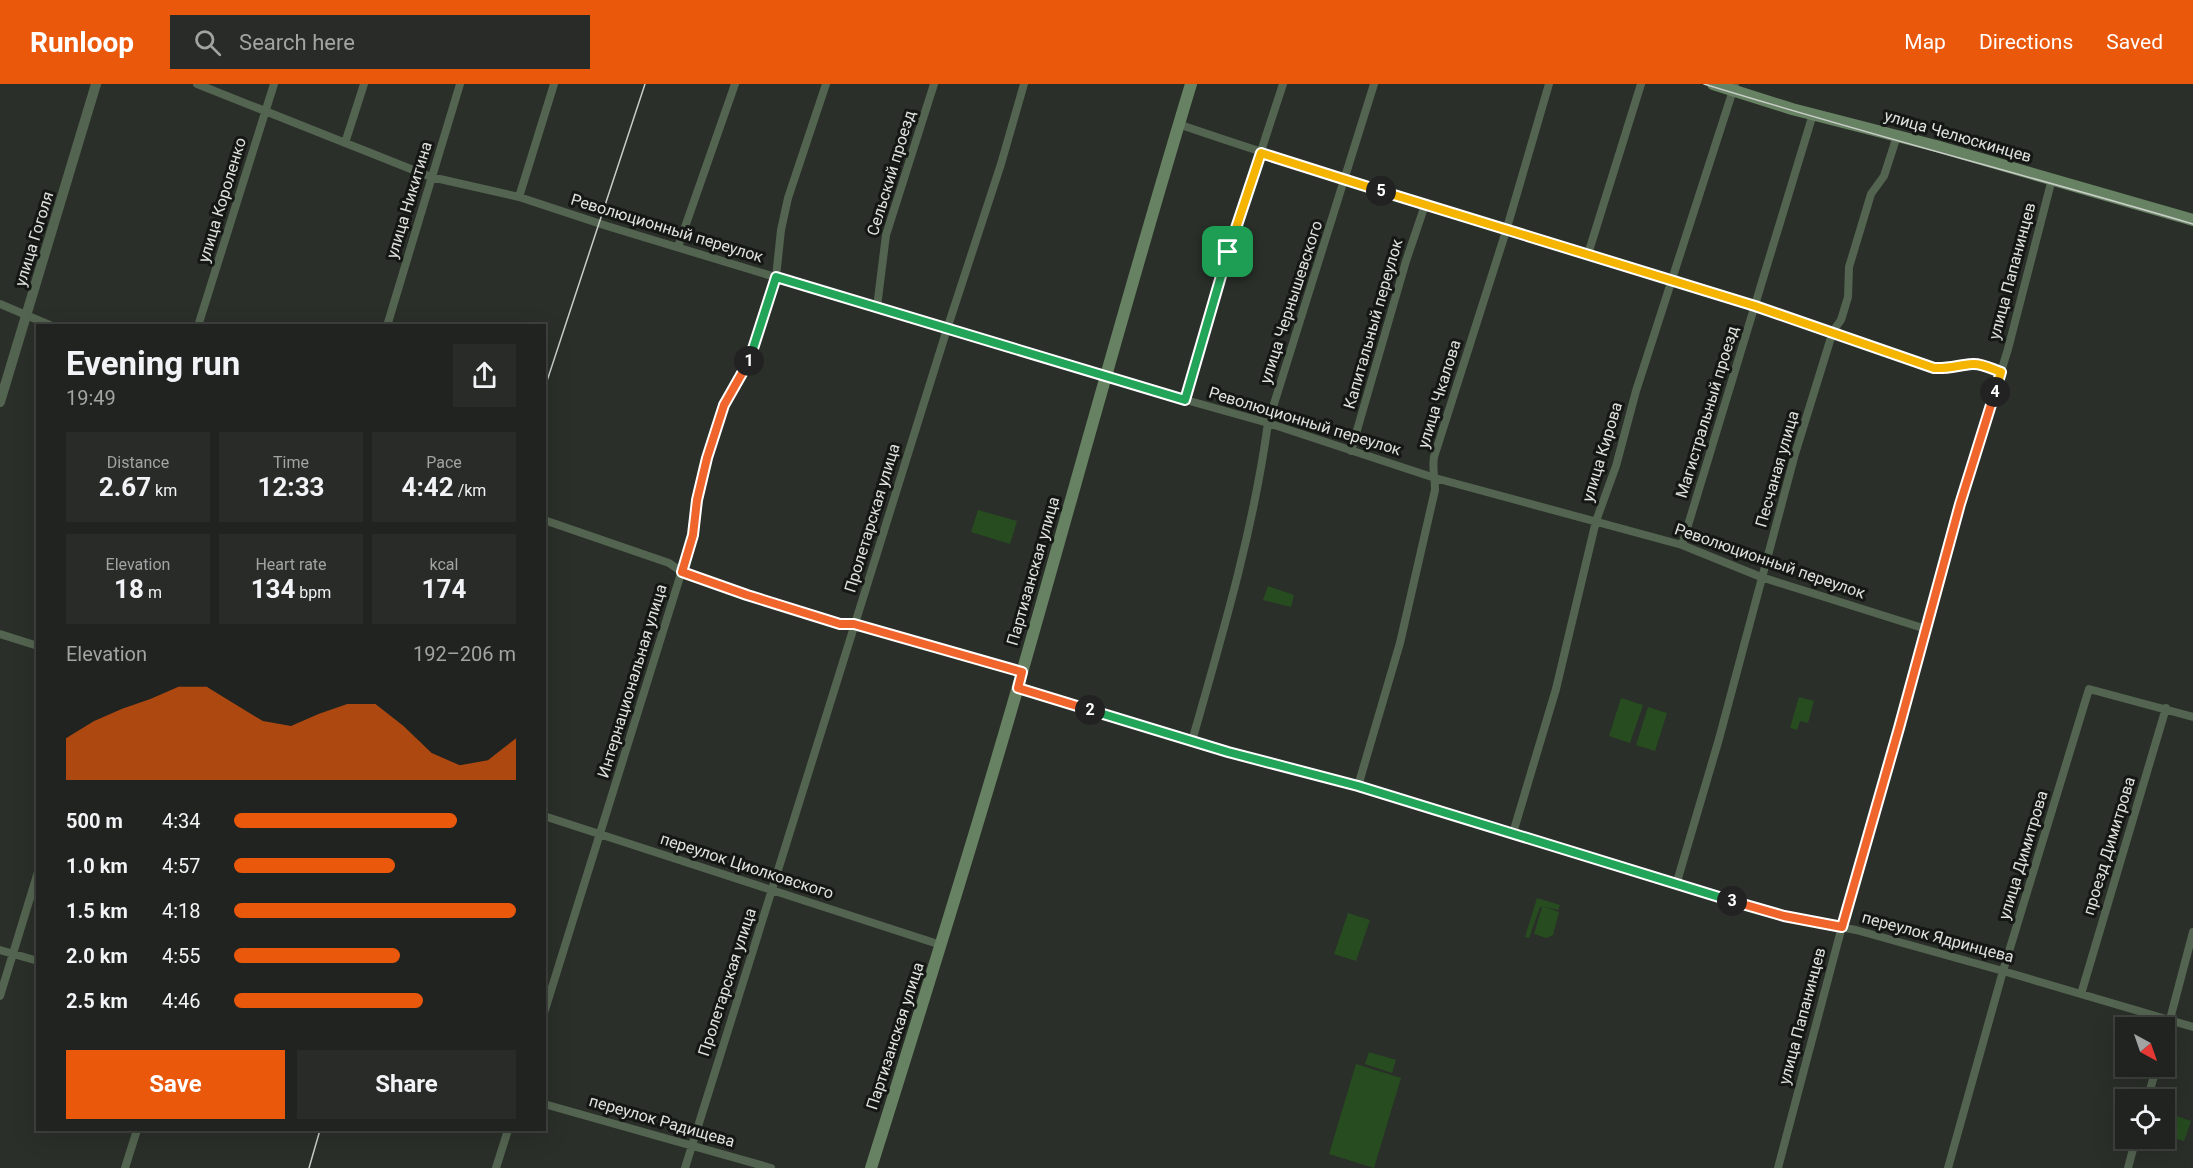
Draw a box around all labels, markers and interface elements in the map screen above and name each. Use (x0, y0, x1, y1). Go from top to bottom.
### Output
search box (170, 15, 590, 69)
text: Runloop (30, 26, 134, 59)
icon: search (191, 26, 224, 59)
text: Search here (239, 30, 355, 55)
text: Map (1904, 30, 1946, 54)
text: Directions (1979, 30, 2073, 54)
text: Saved (2106, 30, 2163, 54)
street label: улица Челюскинцев (1882, 106, 2034, 166)
street label: Сельский проезд (863, 108, 919, 238)
street label: улица Короленко (194, 135, 250, 265)
street label: улица Никитина (382, 139, 436, 261)
pin: 5 (1366, 176, 1396, 206)
text: 5 (1376, 181, 1386, 200)
street label: улица Гоголя (11, 189, 57, 289)
street label: Революционный переулок (568, 190, 766, 266)
street label: улица Папанинцев (1985, 201, 2039, 341)
street label: улица Чернышевского (1256, 218, 1326, 386)
pin (1202, 226, 1253, 277)
icon: arrive (1211, 235, 1244, 268)
street label: Капитальный переулок (1340, 237, 1406, 411)
street label: Магистральный проезд (1672, 323, 1742, 500)
street label: улица Чкалова (1413, 337, 1465, 451)
text: Evening run (66, 344, 240, 383)
button: share (453, 344, 516, 407)
pin: 1 (734, 346, 764, 376)
text: 1 (744, 351, 754, 370)
pin: 4 (1980, 377, 2010, 407)
text: 4 (1990, 382, 2000, 401)
street label: Революционный переулок (1206, 383, 1404, 459)
text: 19:49 (66, 386, 116, 410)
street label: улица Кирова (1578, 400, 1626, 504)
street label: Песчаная улица (1751, 409, 1803, 529)
street label: Пролетарская улица (840, 441, 904, 595)
text: Distance (107, 453, 169, 472)
text: Time (273, 453, 309, 472)
text: Pace (426, 453, 462, 472)
text: 2.67 (99, 472, 151, 502)
text: 12:33 (258, 472, 325, 502)
text: 4:42 (402, 472, 454, 502)
text: km (151, 481, 177, 500)
text: /km (454, 481, 486, 500)
street label: Партизанская улица (1003, 494, 1063, 648)
street label: Революционный переулок (1672, 519, 1868, 603)
text: Elevation (106, 555, 170, 574)
text: Heart rate (255, 555, 327, 574)
text: kcal (430, 555, 458, 574)
text: 18 (114, 574, 144, 604)
text: 134 (251, 574, 295, 604)
text: 174 (422, 574, 466, 604)
street label: Интернациональная улица (593, 582, 671, 780)
text: m (144, 583, 162, 602)
text: bpm (295, 583, 331, 602)
text: Elevation (66, 642, 147, 666)
text: 192–206 m (413, 642, 516, 666)
pin: 2 (1075, 695, 1105, 725)
text: 2 (1085, 700, 1095, 719)
street label: проезд Димитрова (2079, 775, 2139, 917)
street label: улица Димитрова (1994, 788, 2052, 922)
text: 500 m (66, 809, 123, 833)
text: 4:34 (162, 809, 201, 833)
street label: переулок Циолковского (658, 829, 836, 903)
text: 1.0 km (66, 854, 128, 878)
text: 4:57 (162, 854, 201, 878)
pin: 3 (1717, 886, 1747, 916)
text: 3 (1727, 891, 1737, 910)
text: 1.5 km (66, 899, 128, 923)
text: 4:18 (162, 899, 201, 923)
street label: Пролетарская улица (694, 905, 760, 1059)
street label: переулок Ядринцева (1860, 908, 2016, 966)
text: 2.0 km (66, 944, 128, 968)
text: 4:55 (162, 944, 201, 968)
street label: улица Папанинцев (1775, 946, 1829, 1086)
street label: Партизанская улица (862, 960, 928, 1112)
text: 2.5 km (66, 989, 128, 1013)
text: 4:46 (162, 989, 201, 1013)
north arrow (2115, 1017, 2175, 1077)
map controls (2115, 1017, 2175, 1149)
button: Save (66, 1050, 285, 1119)
button: Share (297, 1050, 516, 1119)
button: locate (2115, 1089, 2175, 1149)
street label: переулок Радищева (587, 1091, 737, 1151)

